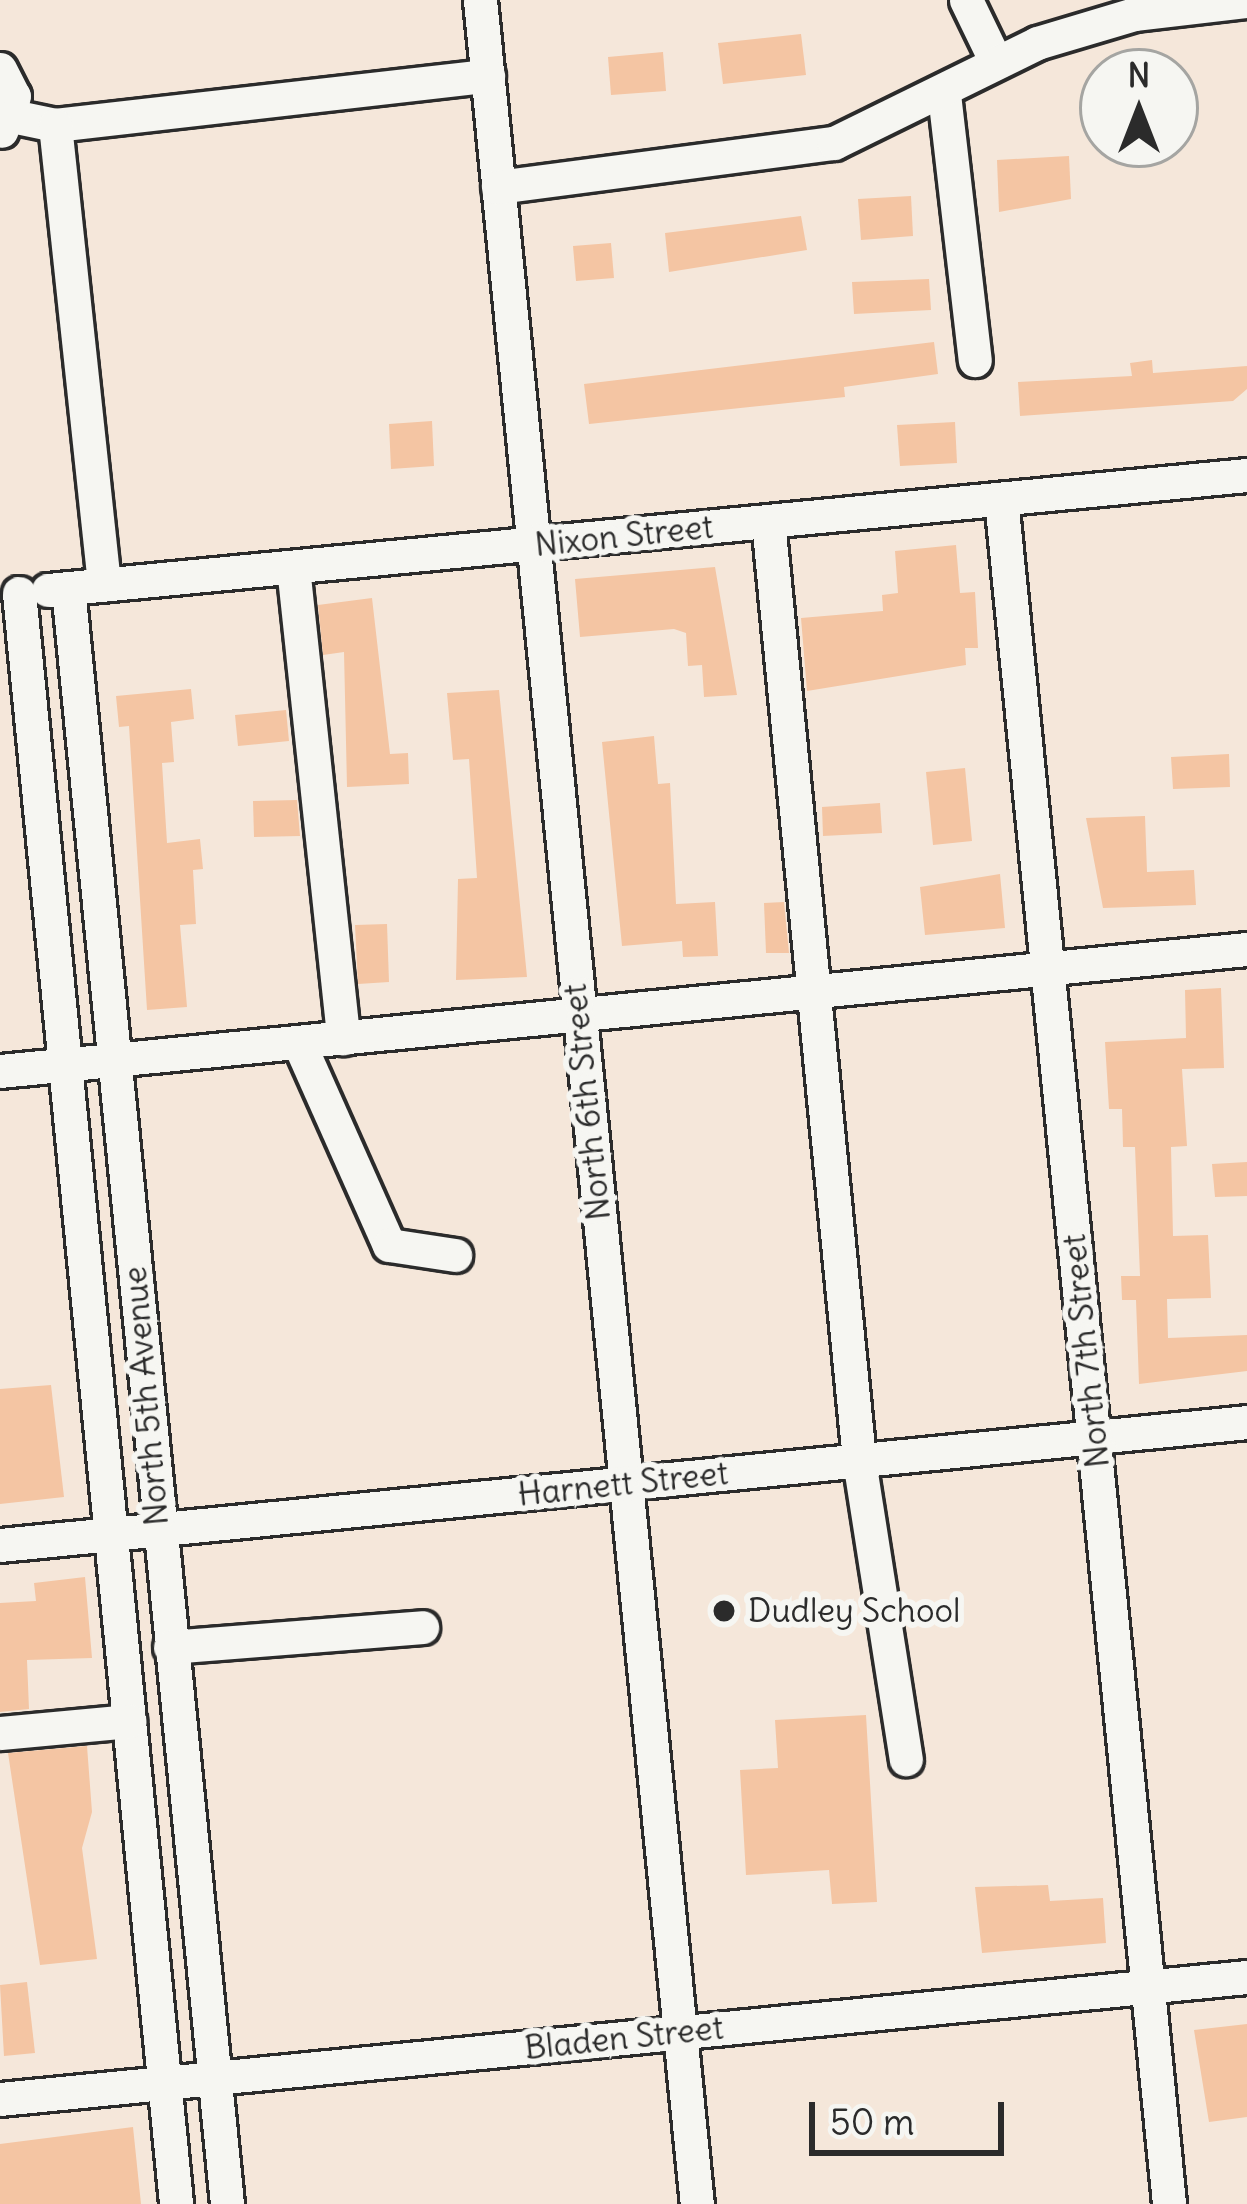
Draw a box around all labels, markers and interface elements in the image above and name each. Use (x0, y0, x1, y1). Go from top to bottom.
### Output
north arrow (1079, 48, 1199, 168)
text: N (1128, 54, 1150, 96)
street label: Nixon Street (533, 507, 715, 565)
street label: North 6th Street (555, 982, 619, 1222)
street label: North 7th Street (1054, 1232, 1118, 1470)
street label: North 5th Avenue (115, 1265, 177, 1527)
street label: Harnett Street (516, 1453, 730, 1515)
place label: Dudley School (748, 1591, 960, 1631)
marker: Dudley School (711, 1598, 737, 1624)
street label: Bladen Street (523, 2008, 725, 2068)
scale bar (815, 2078, 1010, 2152)
text: 50 m (830, 2100, 915, 2145)

